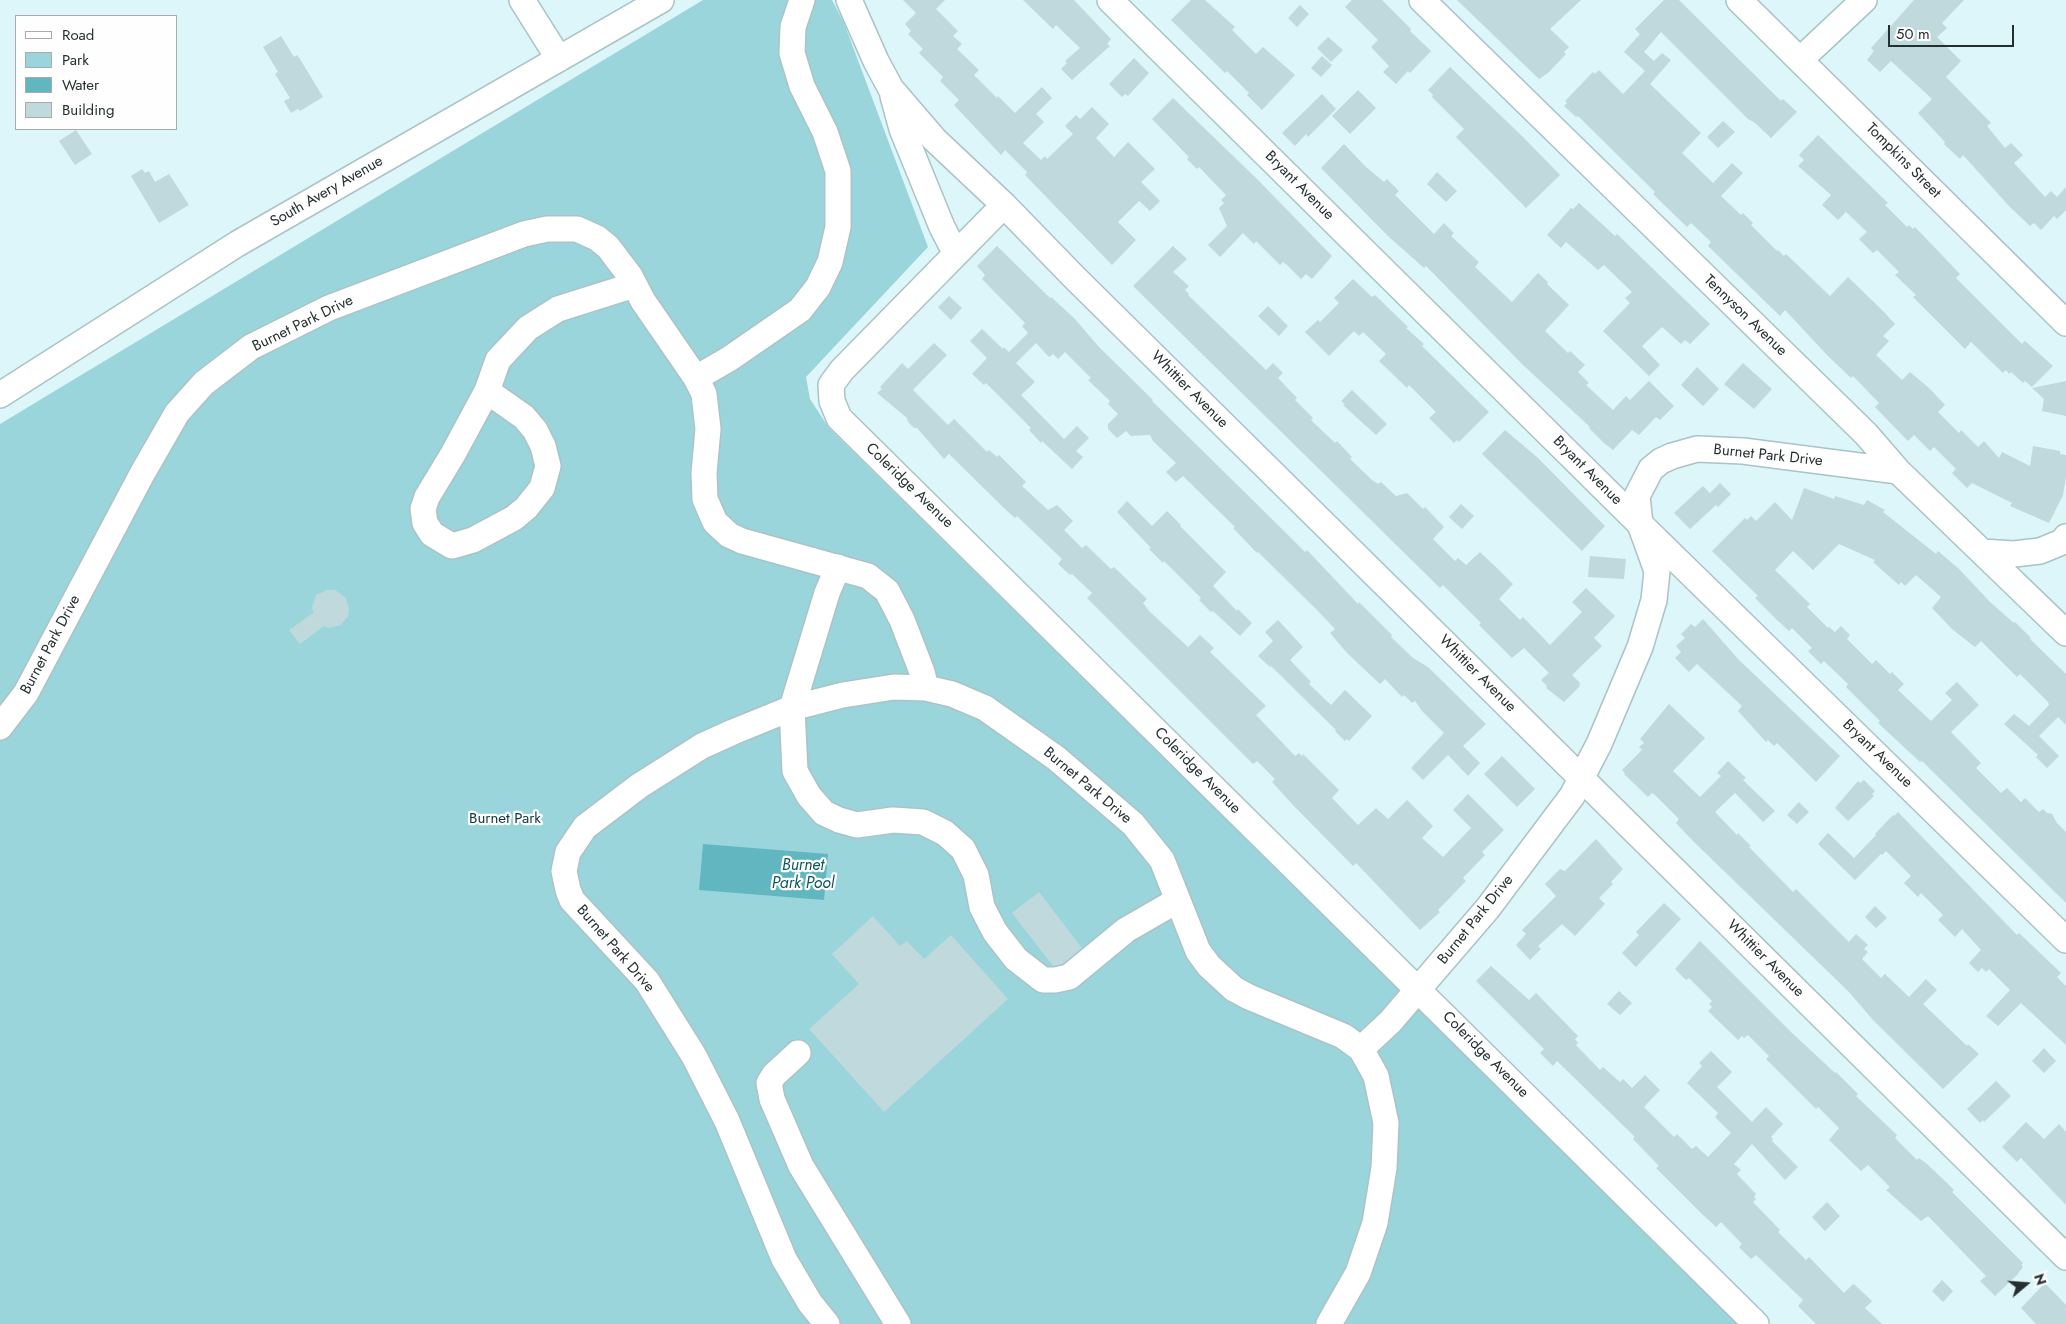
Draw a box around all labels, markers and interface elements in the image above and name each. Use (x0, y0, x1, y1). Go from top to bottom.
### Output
legend (15, 15, 178, 130)
scale bar (1891, 15, 2017, 47)
text: 50 m (1896, 23, 1930, 45)
text: Road (62, 24, 94, 46)
text: Park (62, 49, 89, 71)
text: Water (62, 74, 99, 96)
text: Building (62, 99, 114, 121)
street label: Tompkins Street (1862, 120, 1944, 202)
street label: Bryant Avenue (1261, 148, 1337, 224)
street label: South Avery Avenue (268, 152, 386, 232)
street label: Tennyson Avenue (1700, 272, 1790, 360)
street label: Burnet Park Drive (250, 292, 356, 356)
street label: Whittier Avenue (1147, 348, 1231, 432)
street label: Bryant Avenue (1549, 433, 1625, 509)
street label: Coleridge Avenue (861, 440, 957, 532)
street label: Burnet Park Drive (1713, 441, 1823, 471)
street label: Burnet Park Drive (17, 592, 85, 698)
street label: Whittier Avenue (1435, 632, 1519, 716)
street label: Bryant Avenue (1838, 716, 1916, 792)
street label: Coleridge Avenue (1150, 724, 1244, 818)
street label: Burnet Park Drive (1039, 744, 1135, 828)
park label: Burnet Park (469, 810, 541, 828)
water label: Burnet Park Pool (772, 856, 834, 894)
street label: Burnet Park Drive (1434, 872, 1518, 968)
street label: Burnet Park Drive (572, 902, 658, 996)
street label: Whittier Avenue (1723, 917, 1807, 1001)
street label: Coleridge Avenue (1438, 1008, 1532, 1102)
north arrow (2001, 1259, 2051, 1309)
text: N (2029, 1271, 2051, 1288)

